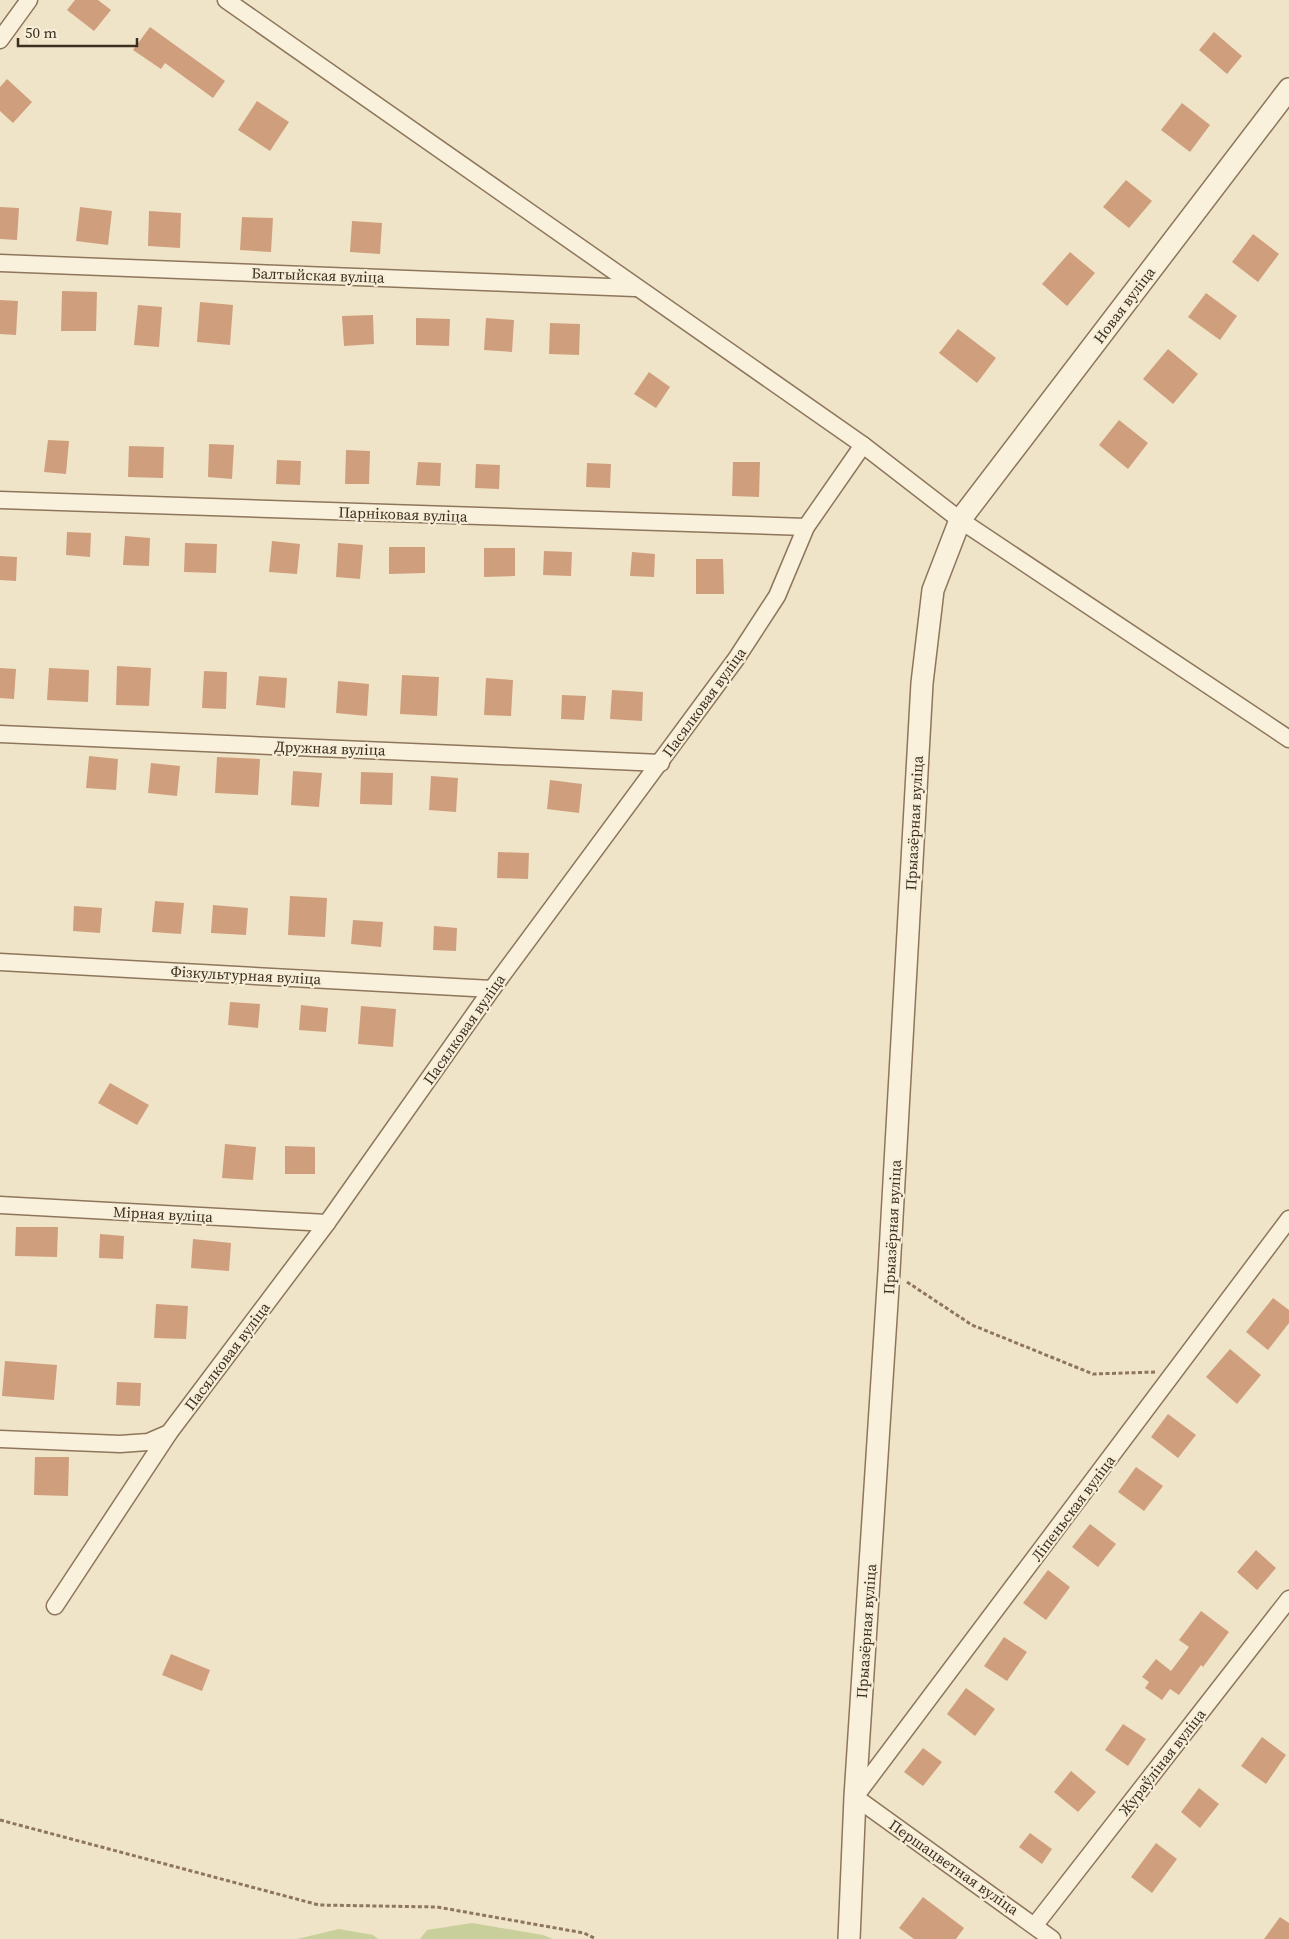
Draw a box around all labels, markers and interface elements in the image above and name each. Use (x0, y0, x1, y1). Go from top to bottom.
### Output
scale bar (18, 15, 136, 47)
text: 50 m (25, 22, 57, 43)
street label: Балтыйская вуліца (251, 262, 385, 288)
street label: Новая вуліца (1088, 262, 1160, 348)
street label: Парніковая вуліца (338, 501, 468, 527)
street label: Пасялковая вуліца (657, 643, 751, 761)
street label: Дружная вуліца (274, 736, 386, 760)
street label: Прыазёрная вуліца (900, 755, 928, 891)
street label: Фізкультурная вуліца (170, 961, 322, 989)
street label: Пасялковая вуліца (418, 969, 510, 1089)
street label: Прыазёрная вуліца (878, 1159, 906, 1295)
street label: Мірная вуліца (113, 1201, 214, 1227)
street label: Пасялковая вуліца (179, 1297, 275, 1414)
street label: Ліпеньская вуліца (1026, 1450, 1120, 1565)
street label: Прыазёрная вуліца (851, 1563, 881, 1699)
street label: Жураўліная вуліца (1114, 1704, 1211, 1820)
street label: Першацветная вуліца (885, 1814, 1023, 1920)

